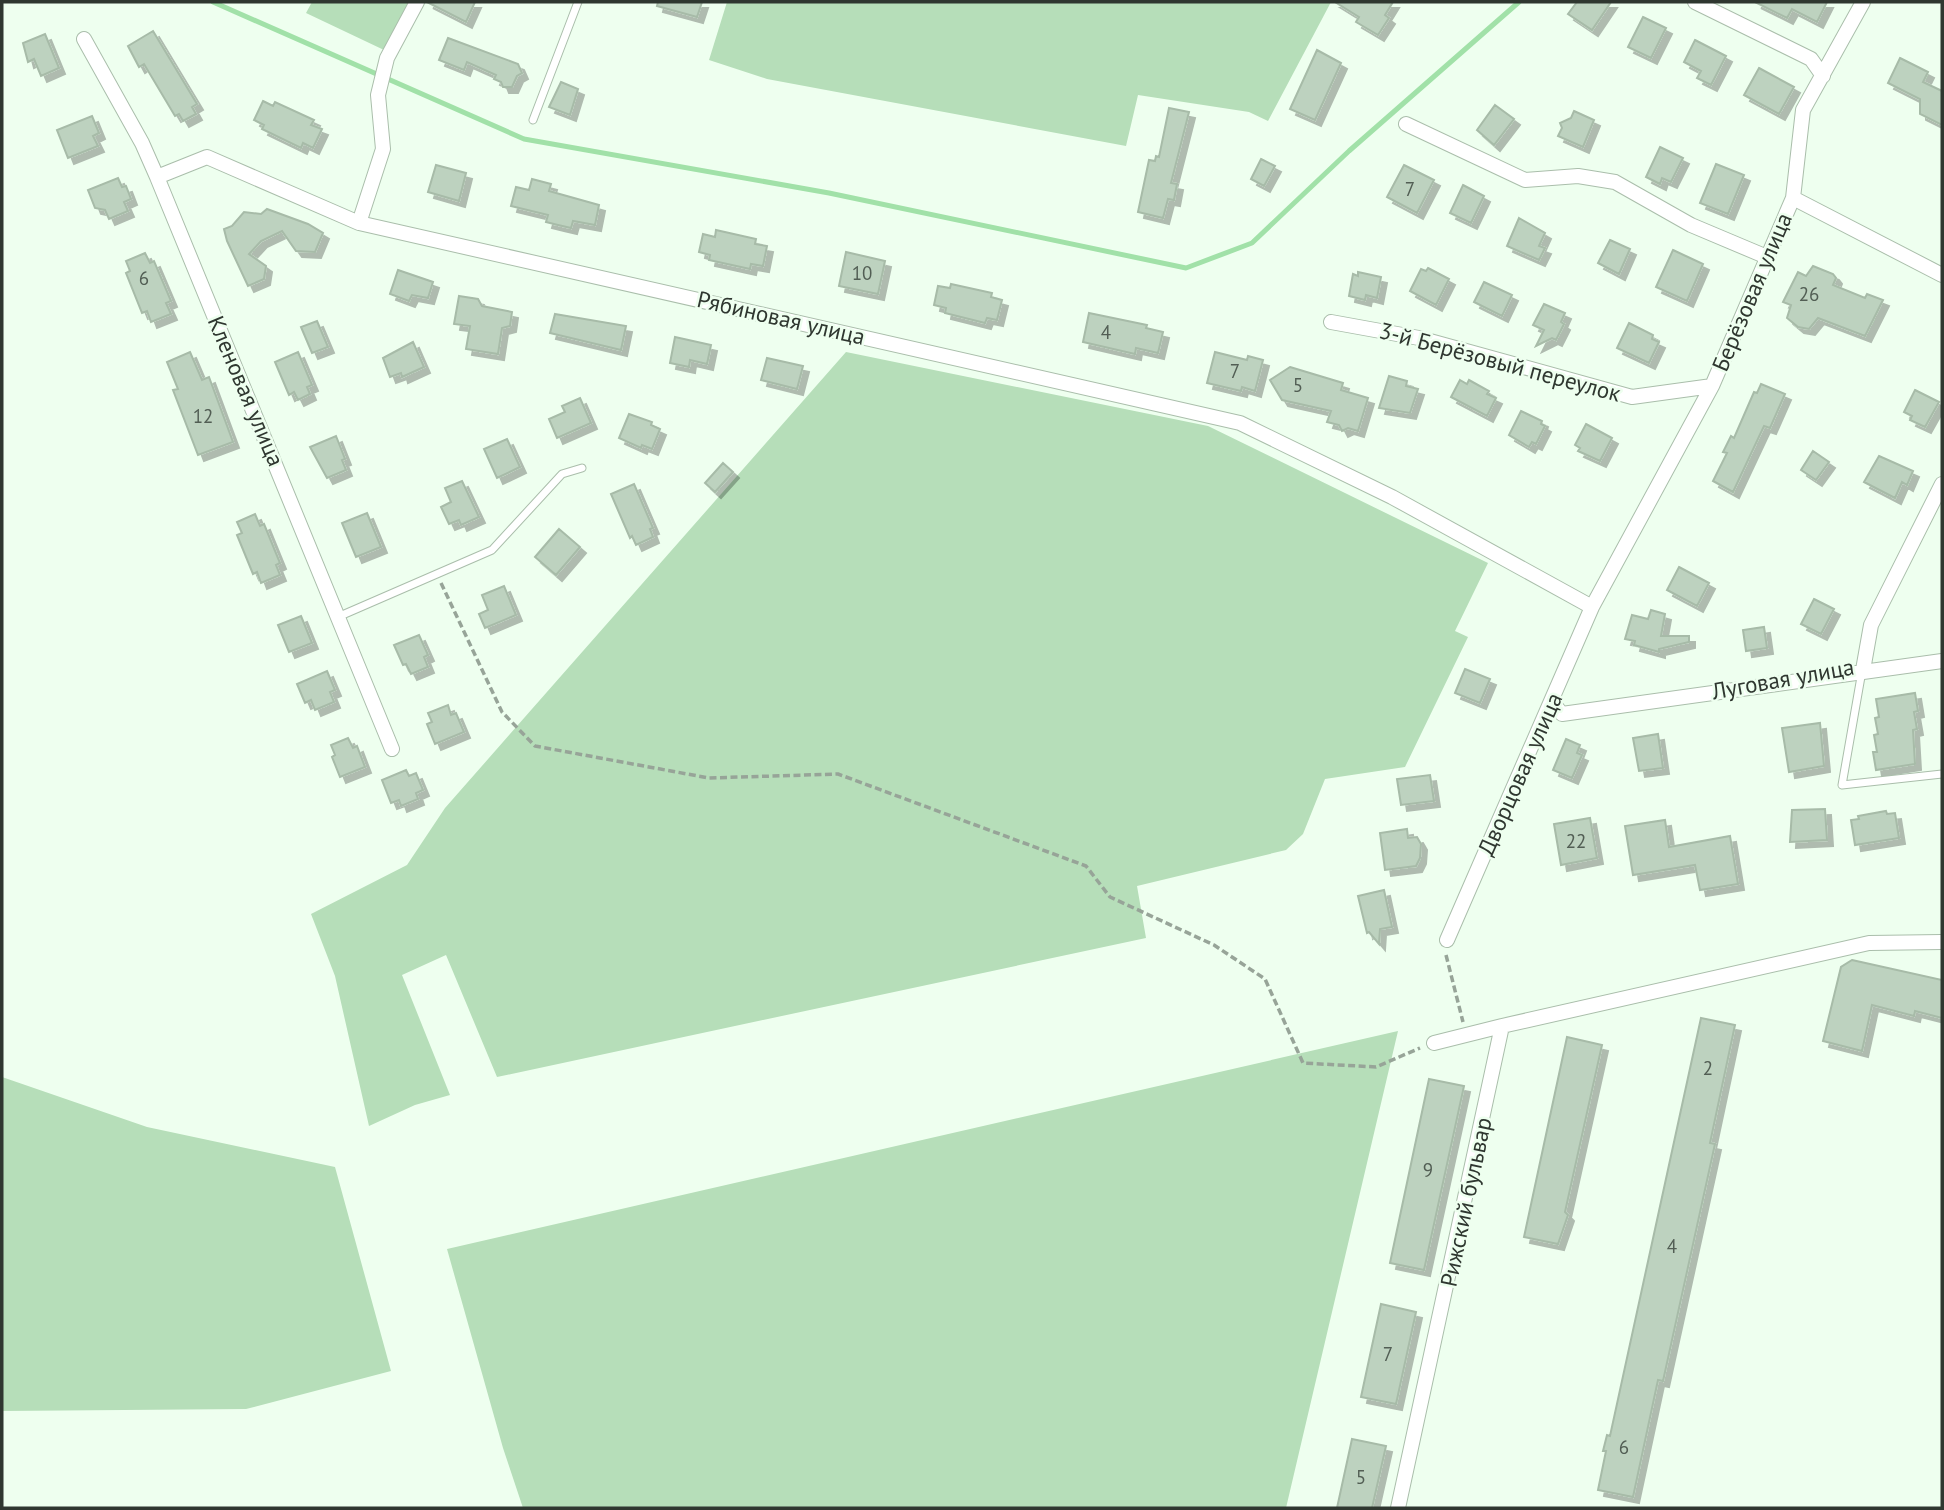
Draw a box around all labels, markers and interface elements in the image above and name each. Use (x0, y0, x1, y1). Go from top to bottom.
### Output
house number: 7 (1405, 177, 1415, 201)
street label: Берёзовая улица (1705, 208, 1798, 375)
house number: 10 (852, 261, 872, 285)
house number: 6 (139, 266, 149, 290)
house number: 26 (1799, 282, 1819, 306)
street label: Рябиновая улица (694, 284, 868, 351)
street label: Кленовая улица (202, 311, 291, 470)
street label: 3-й Берёзовый переулок (1376, 315, 1624, 408)
house number: 4 (1101, 320, 1111, 344)
house number: 7 (1230, 359, 1240, 383)
house number: 5 (1293, 373, 1303, 397)
house number: 12 (193, 404, 213, 428)
street label: Луговая улица (1708, 652, 1856, 705)
street label: Дворцовая улица (1471, 688, 1568, 860)
house number: 22 (1566, 829, 1586, 853)
house number: 2 (1703, 1056, 1713, 1080)
street label: Рижский бульвар (1433, 1115, 1498, 1289)
house number: 9 (1423, 1158, 1433, 1182)
house number: 4 (1667, 1234, 1677, 1258)
house number: 7 (1383, 1342, 1393, 1366)
house number: 6 (1619, 1435, 1629, 1459)
house number: 5 (1356, 1465, 1366, 1489)

